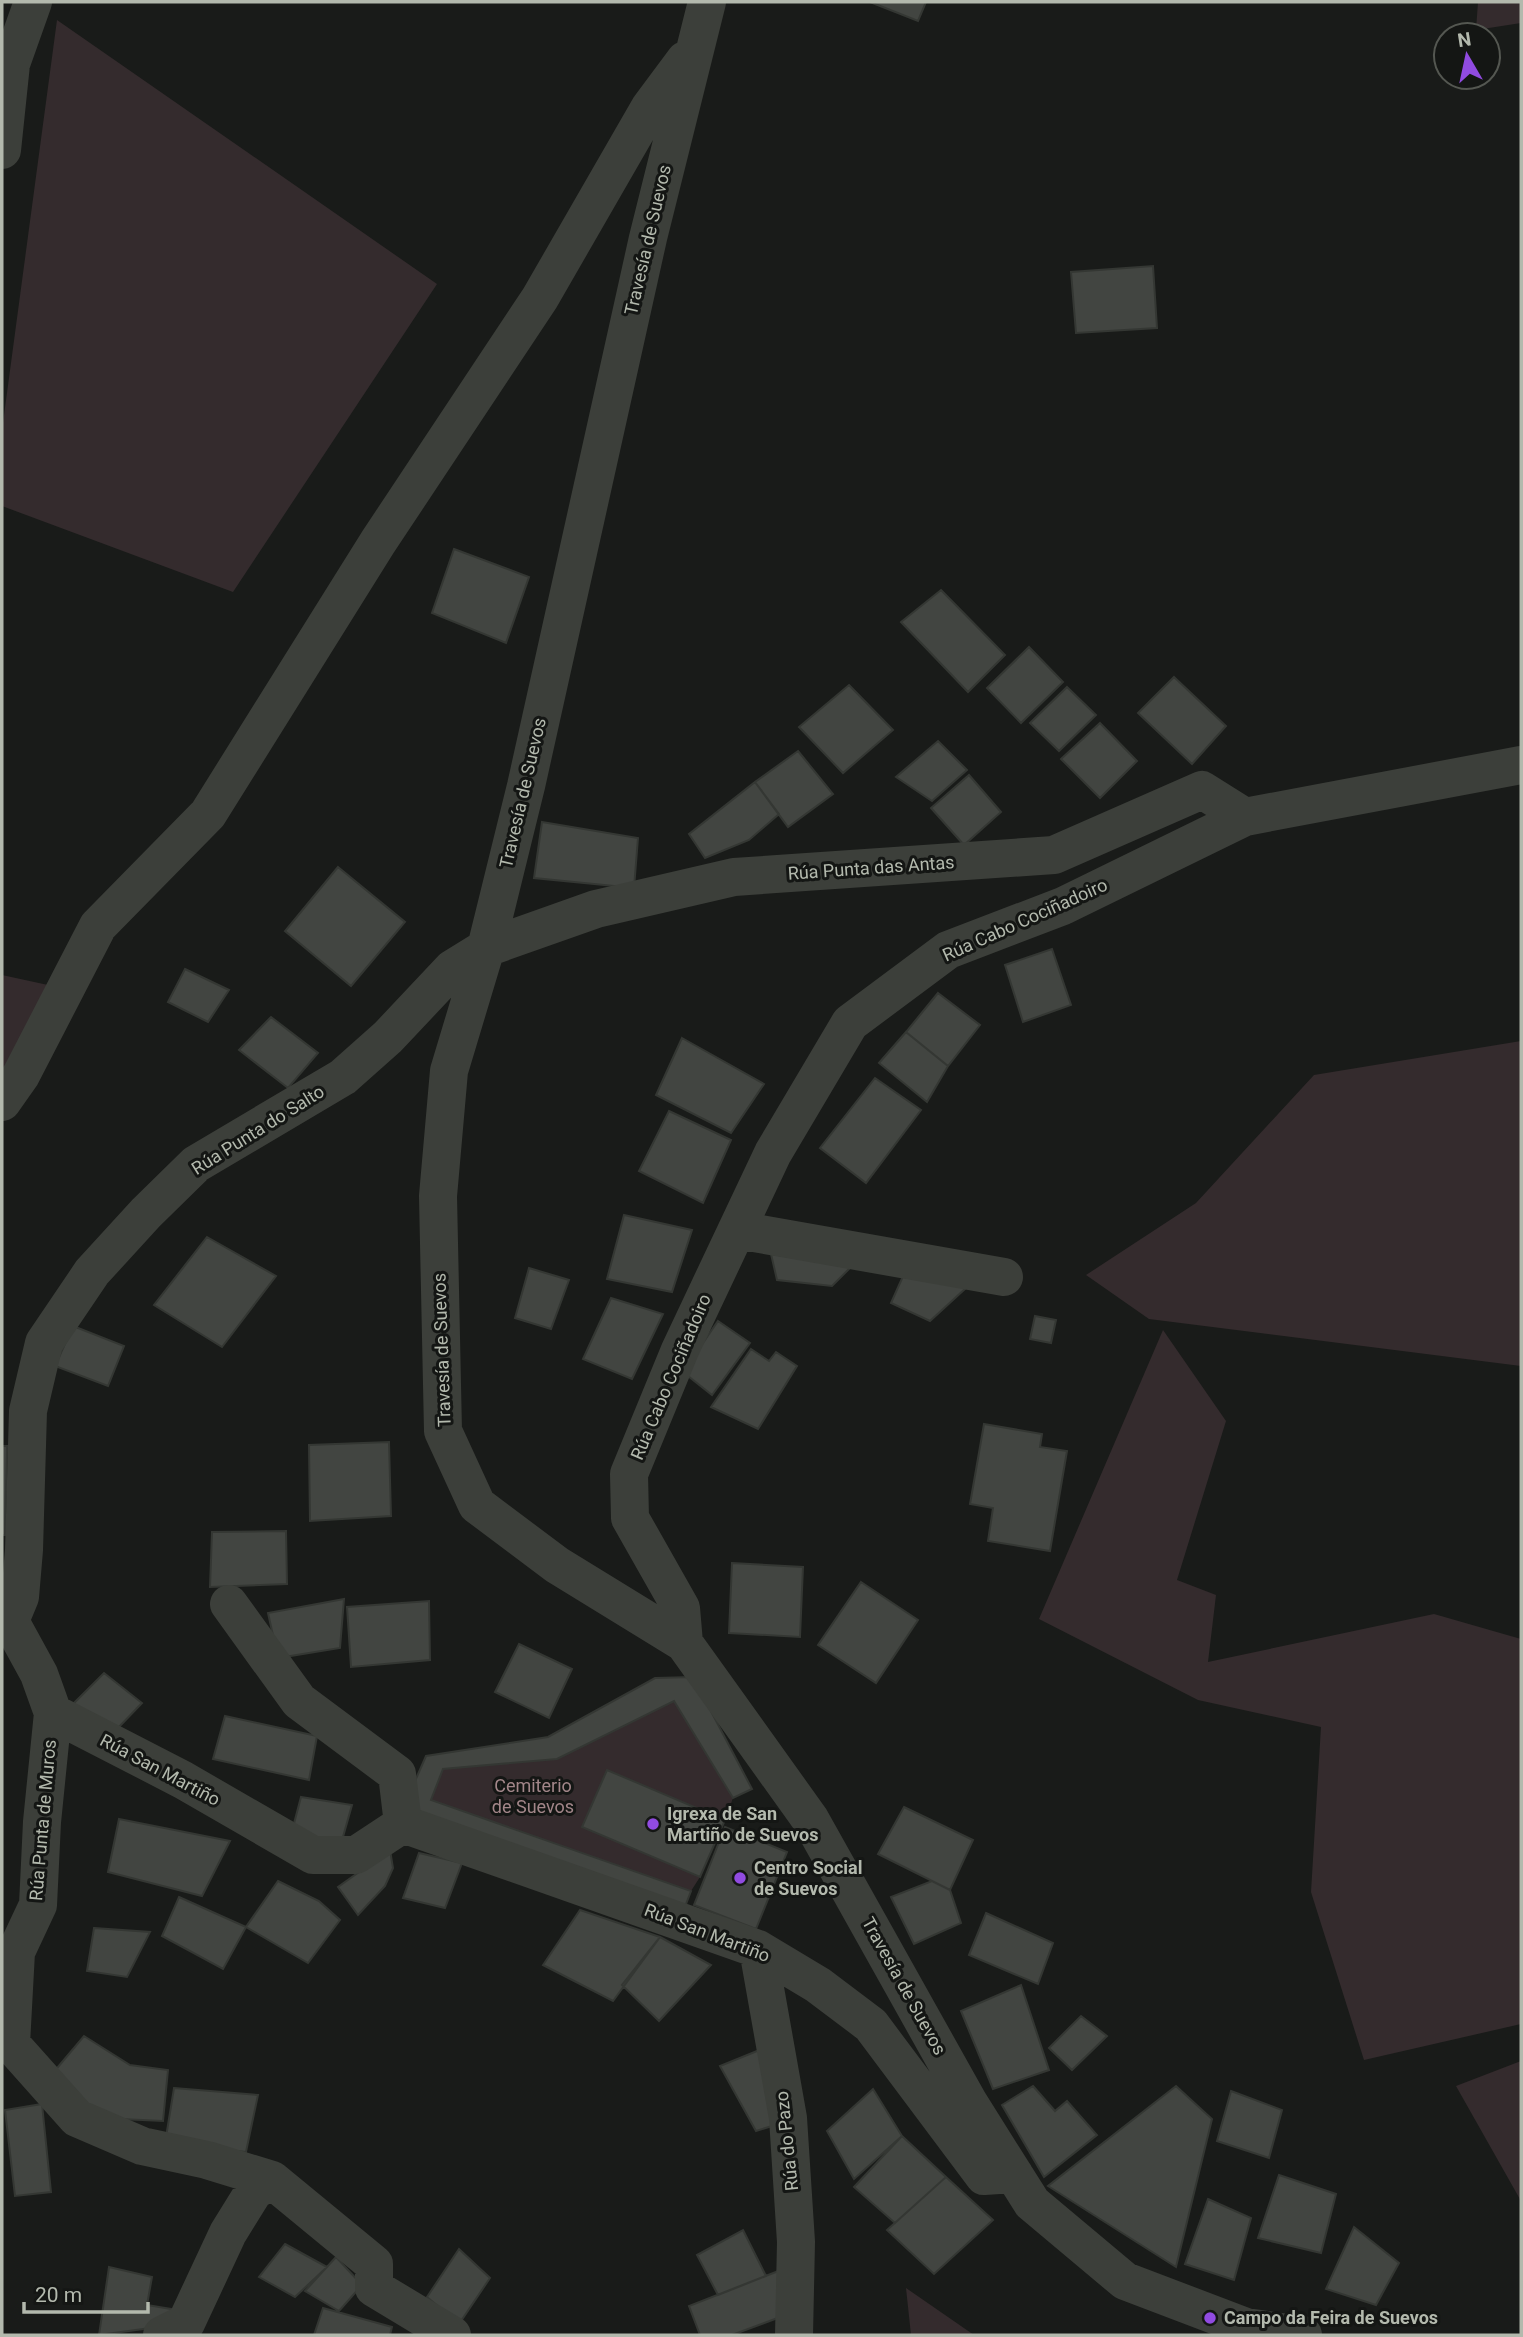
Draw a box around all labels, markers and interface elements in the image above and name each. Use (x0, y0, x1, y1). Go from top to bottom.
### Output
north arrow (1432, 21, 1502, 91)
text: N (1456, 27, 1473, 52)
street label: Travesía de Suevos (620, 163, 675, 317)
street label: Travesía de Suevos (495, 716, 550, 870)
street label: Rúa Punta das Antas (787, 851, 955, 884)
street label: Rúa Cabo Cociñadoiro (939, 874, 1110, 965)
street label: Rúa Punta do Salto (188, 1080, 328, 1179)
street label: Travesía de Suevos (428, 1273, 455, 1427)
street label: Rúa Cabo Cociñadoiro (626, 1291, 715, 1463)
street label: Rúa San Martiño (97, 1729, 224, 1810)
street label: Rúa Punta de Muros (25, 1738, 60, 1902)
park label: Cemiterio de Suevos (492, 1775, 574, 1817)
place label: Igrexa de San Martiño de Suevos (667, 1803, 819, 1845)
marker: Igrexa de San Martiño de Suevos (645, 1816, 661, 1832)
place label: Centro Social de Suevos (754, 1857, 862, 1899)
marker: Centro Social de Suevos (732, 1870, 748, 1886)
street label: Rúa San Martiño (641, 1899, 773, 1966)
street label: Travesía de Suevos (858, 1913, 951, 2058)
street label: Rúa do Pazo (771, 2090, 802, 2192)
scale bar (24, 2270, 149, 2314)
text: 20 m (35, 2283, 82, 2307)
place label: Campo da Feira de Suevos (1224, 2307, 1438, 2328)
marker: Campo da Feira de Suevos (1202, 2310, 1218, 2326)

